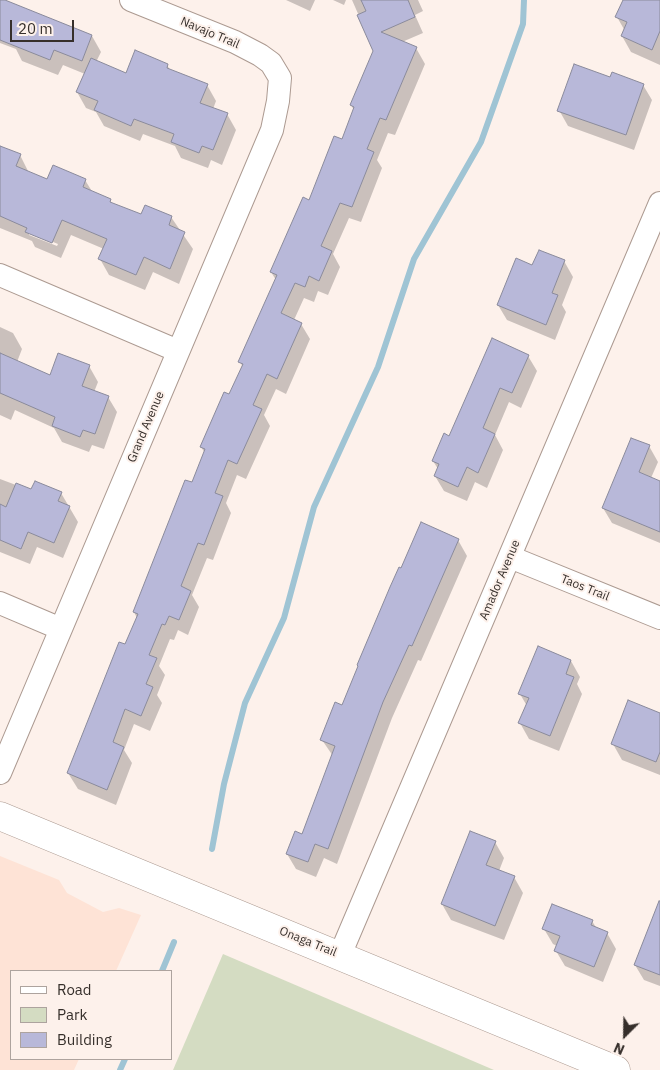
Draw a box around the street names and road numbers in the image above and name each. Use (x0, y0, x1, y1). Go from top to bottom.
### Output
street label: Navajo Trail (178, 14, 242, 52)
street label: Grand Avenue (125, 389, 167, 465)
street label: Amador Avenue (477, 538, 523, 622)
street label: Taos Trail (559, 572, 611, 604)
street label: Onaga Trail (277, 924, 339, 960)

